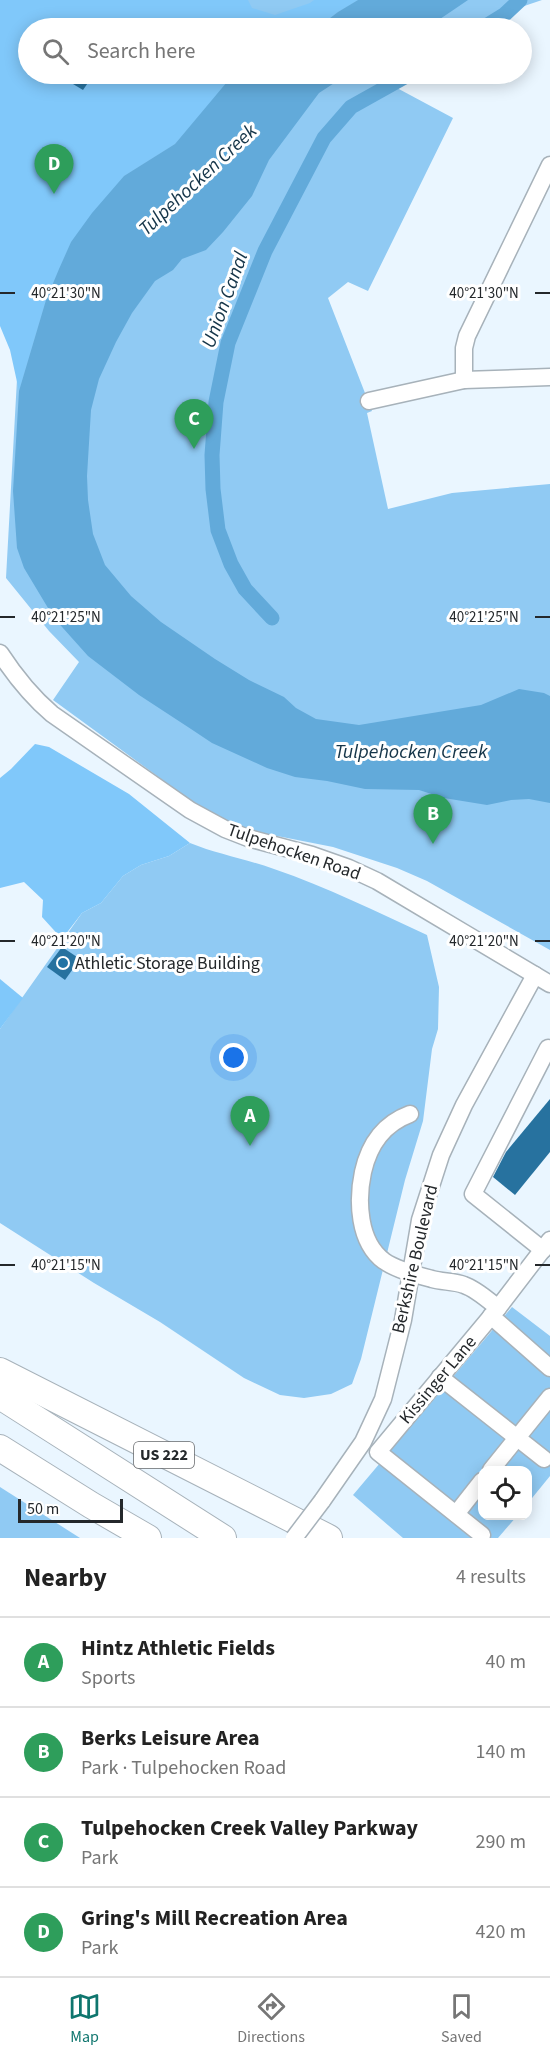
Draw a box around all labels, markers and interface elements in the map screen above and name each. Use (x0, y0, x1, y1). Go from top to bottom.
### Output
search box (18, 18, 532, 84)
icon: search (39, 35, 72, 68)
text: Search here (87, 35, 195, 67)
water label: Tulpehocken Creek (133, 117, 264, 242)
pin: D (34, 144, 74, 194)
water label: Union Canal (195, 248, 255, 352)
text: 40°21'30"N (31, 283, 101, 304)
text: 40°21'30"N (449, 283, 519, 304)
pin: C (174, 400, 214, 449)
text: 40°21'25"N (31, 607, 101, 628)
text: 40°21'25"N (449, 607, 519, 628)
water label: Tulpehocken Creek (335, 738, 488, 766)
pin: B (414, 794, 452, 844)
street label: Tulpehocken Road (224, 817, 364, 887)
text: 40°21'20"N (31, 931, 101, 952)
text: 40°21'20"N (449, 931, 519, 952)
place label: Athletic Storage Building (75, 951, 260, 976)
marker: Athletic Storage Building (56, 956, 70, 970)
your location (219, 1043, 248, 1072)
pin: A (230, 1096, 270, 1146)
street label: Berkshire Boulevard (386, 1182, 444, 1336)
text: 40°21'15"N (31, 1255, 101, 1276)
text: 40°21'15"N (449, 1255, 519, 1276)
street label: Kissinger Lane (394, 1330, 482, 1430)
road number: US 222 (134, 1442, 194, 1468)
map controls (478, 1466, 532, 1520)
button: locate (478, 1466, 532, 1520)
scale bar (18, 1496, 123, 1524)
text: 50 m (27, 1498, 59, 1520)
text: Nearby (24, 1559, 107, 1596)
text: 4 results (456, 1563, 526, 1591)
text: Hintz Athletic Fields (81, 1632, 275, 1664)
text: A (38, 1648, 49, 1676)
text: 40 m (486, 1648, 526, 1676)
text: Sports (81, 1664, 136, 1692)
text: Berks Leisure Area (81, 1722, 260, 1754)
text: B (37, 1738, 50, 1766)
text: 140 m (476, 1738, 526, 1766)
text: Park · Tulpehocken Road (81, 1754, 286, 1782)
text: Tulpehocken Creek Valley Parkway (81, 1812, 418, 1844)
text: C (38, 1828, 49, 1856)
text: 290 m (476, 1828, 526, 1856)
text: Park (81, 1844, 118, 1872)
text: Gring's Mill Recreation Area (81, 1902, 348, 1934)
text: D (37, 1918, 50, 1946)
text: 420 m (476, 1918, 526, 1946)
text: Park (81, 1934, 118, 1962)
tab: Map (68, 1990, 101, 2048)
tab: Directions (237, 1990, 305, 2048)
tab: Saved (441, 1990, 482, 2048)

